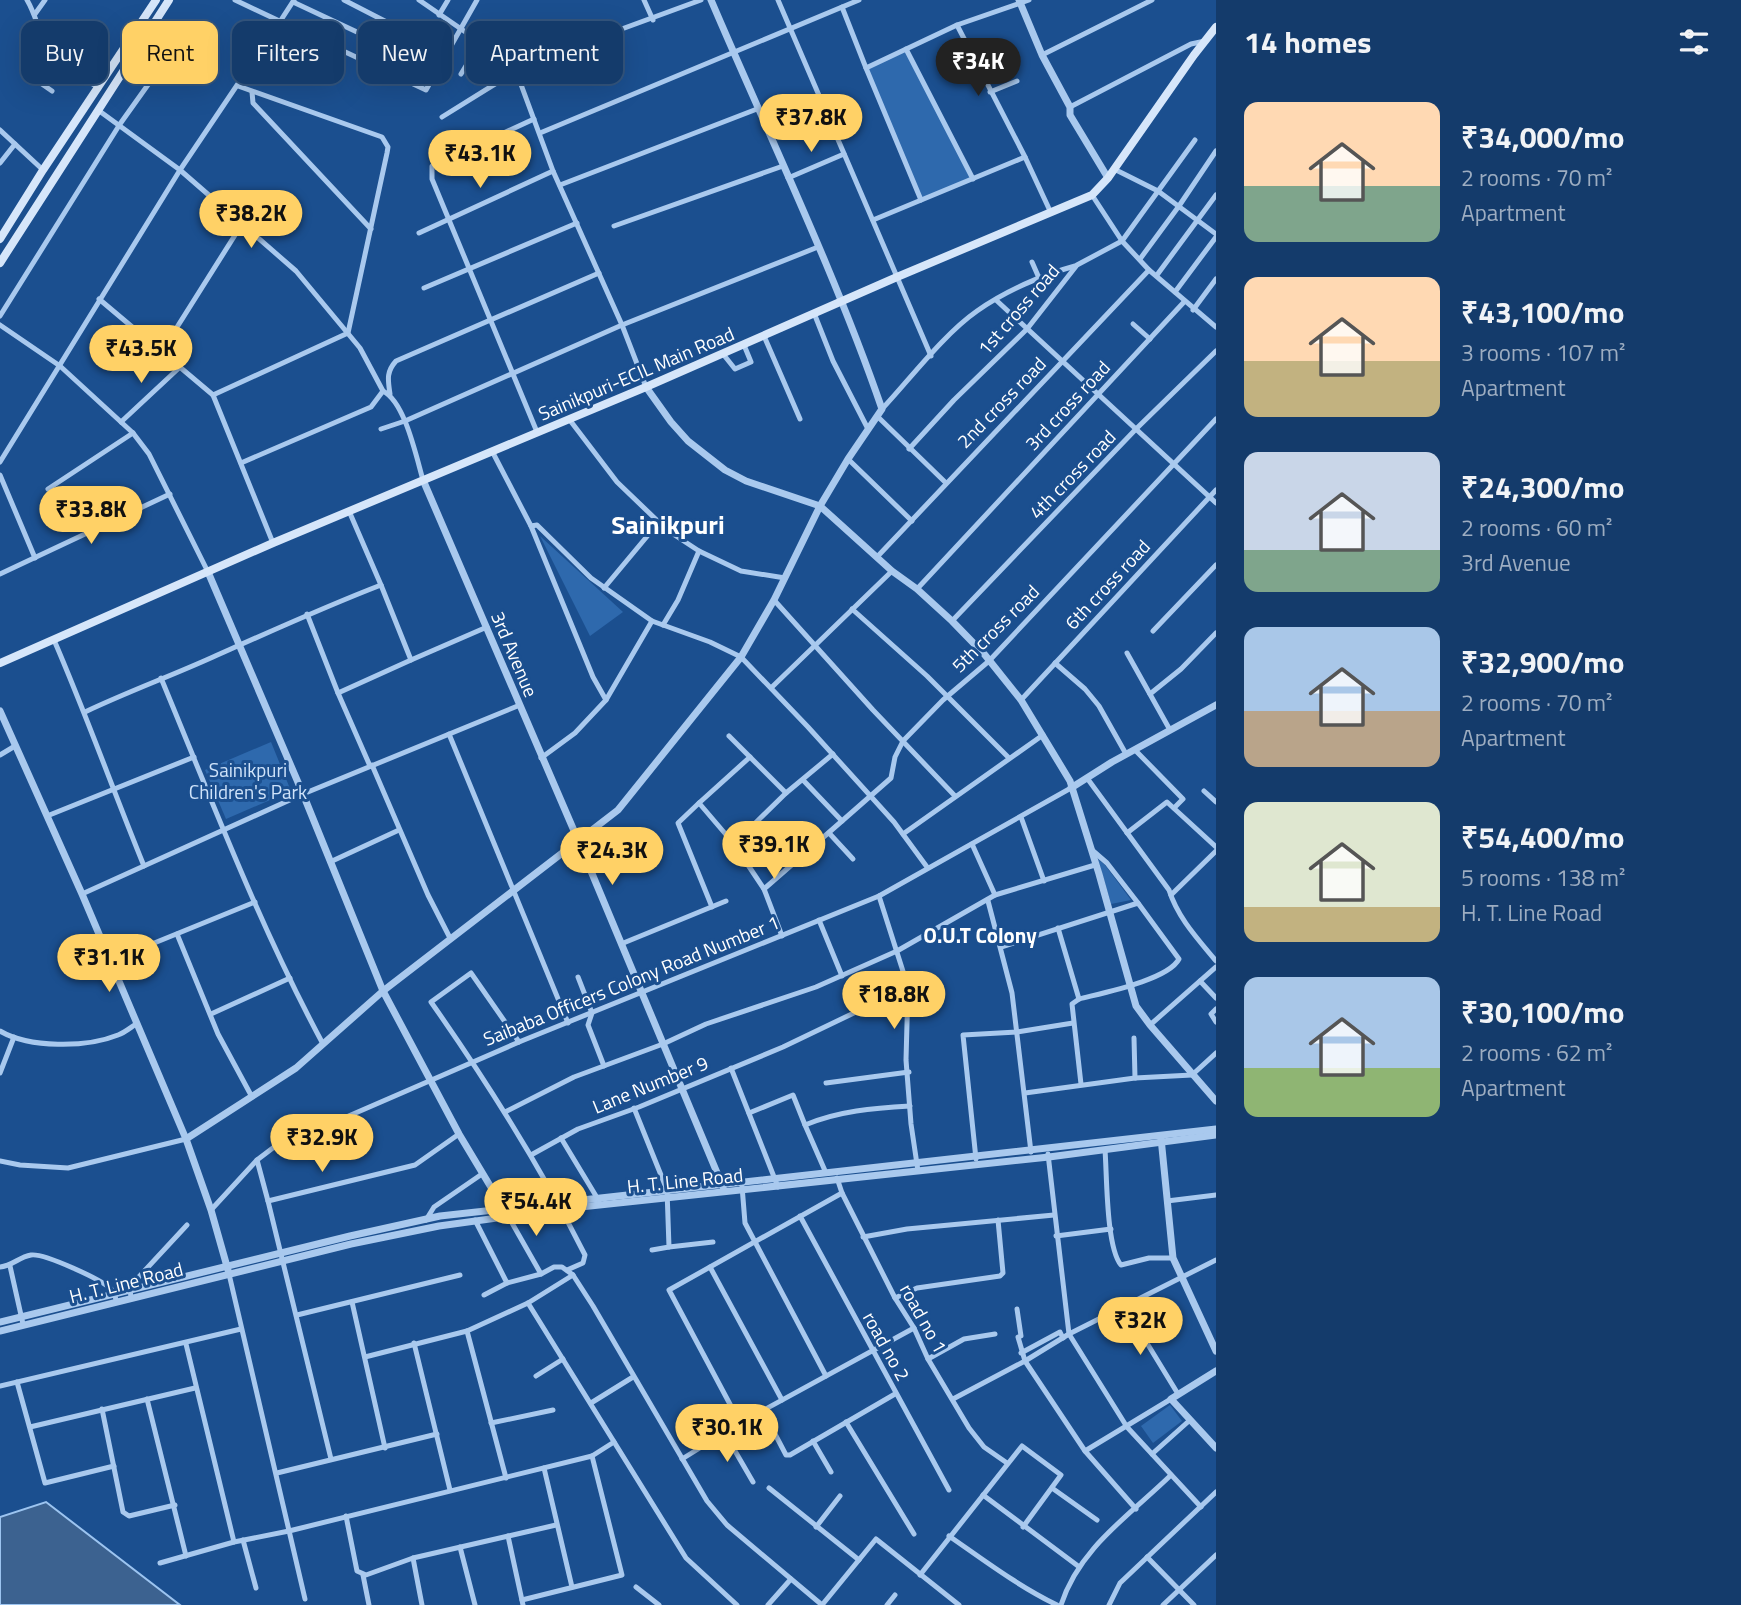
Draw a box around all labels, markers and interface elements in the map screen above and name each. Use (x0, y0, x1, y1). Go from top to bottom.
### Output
text: 14 homes (1244, 19, 1371, 65)
chip: Buy (21, 21, 108, 84)
chip: Rent (122, 21, 218, 84)
chip: Filters (232, 21, 344, 84)
chip: New (358, 21, 452, 84)
chip: Apartment (466, 21, 623, 84)
icon: filters (1675, 23, 1713, 61)
pin: ₹34K (937, 38, 1019, 98)
text: ₹34K (952, 43, 1004, 78)
pin: ₹37.8K (754, 94, 868, 154)
text: ₹37.8K (775, 99, 847, 134)
text: ₹34,000/mo (1461, 114, 1625, 160)
pin: ₹43.1K (423, 130, 537, 190)
icon: home (1300, 130, 1384, 214)
text: ₹43.1K (444, 135, 516, 170)
text: 2 rooms · 70 m² (1461, 160, 1612, 195)
pin: ₹38.2K (194, 190, 308, 250)
text: ₹38.2K (215, 195, 287, 230)
text: Apartment (1461, 195, 1566, 230)
street label: 1st cross road (970, 257, 1066, 361)
text: ₹43,100/mo (1461, 289, 1625, 335)
icon: home (1300, 305, 1384, 389)
street label: Sainikpuri-ECIL Main Road (533, 319, 739, 427)
pin: ₹43.5K (84, 326, 198, 385)
text: ₹43.5K (105, 330, 177, 365)
text: 3 rooms · 107 m² (1461, 335, 1625, 370)
street label: 2nd cross road (950, 350, 1052, 454)
street label: 3rd cross road (1018, 354, 1116, 456)
text: Apartment (1461, 370, 1566, 405)
street label: 4th cross road (1022, 423, 1122, 525)
text: ₹24,300/mo (1461, 464, 1625, 510)
icon: home (1300, 480, 1384, 564)
pin: ₹33.8K (34, 486, 148, 546)
text: ₹33.8K (55, 491, 127, 526)
district label: Sainikpuri (611, 505, 725, 544)
text: 2 rooms · 60 m² (1461, 510, 1612, 545)
street label: 6th cross road (1057, 532, 1157, 636)
text: 3rd Avenue (1461, 545, 1571, 580)
street label: 5th cross road (944, 577, 1046, 679)
street label: 3rd Avenue (484, 607, 546, 701)
text: ₹32,900/mo (1461, 639, 1625, 685)
icon: home (1300, 655, 1384, 739)
text: 2 rooms · 70 m² (1461, 685, 1612, 720)
text: Apartment (1461, 720, 1566, 755)
park label: Sainikpuri Children's Park (189, 755, 307, 806)
text: ₹54,400/mo (1461, 814, 1625, 860)
pin: ₹39.1K (717, 822, 831, 881)
text: ₹39.1K (738, 826, 810, 861)
pin: ₹24.3K (555, 828, 669, 887)
icon: home (1300, 830, 1384, 914)
text: ₹24.3K (576, 832, 648, 867)
text: 5 rooms · 138 m² (1461, 860, 1625, 895)
text: H. T. Line Road (1461, 895, 1602, 930)
street label: Saibaba Officers Colony Road Number 1 (479, 907, 783, 1053)
district label: O.U.T Colony (923, 919, 1037, 951)
pin: ₹31.1K (52, 934, 166, 994)
text: ₹31.1K (73, 939, 145, 974)
pin: ₹18.8K (837, 972, 951, 1031)
text: ₹18.8K (858, 976, 930, 1011)
text: ₹30,100/mo (1461, 989, 1625, 1035)
icon: home (1300, 1005, 1384, 1089)
text: 2 rooms · 62 m² (1461, 1035, 1612, 1070)
street label: Lane Number 9 (588, 1048, 712, 1120)
text: Apartment (1461, 1070, 1566, 1105)
pin: ₹32.9K (265, 1114, 379, 1174)
text: ₹32.9K (286, 1119, 358, 1154)
street label: H. T. Line Road (626, 1159, 744, 1201)
pin: ₹54.4K (479, 1178, 593, 1238)
text: ₹54.4K (500, 1183, 572, 1218)
street label: H. T. Line Road (66, 1254, 186, 1310)
street label: road no 1 (893, 1278, 955, 1358)
pin: ₹32K (1099, 1298, 1181, 1357)
text: ₹32K (1114, 1302, 1166, 1337)
street label: road no 2 (856, 1306, 918, 1386)
pin: ₹30.1K (670, 1404, 784, 1464)
text: ₹30.1K (691, 1409, 763, 1444)

